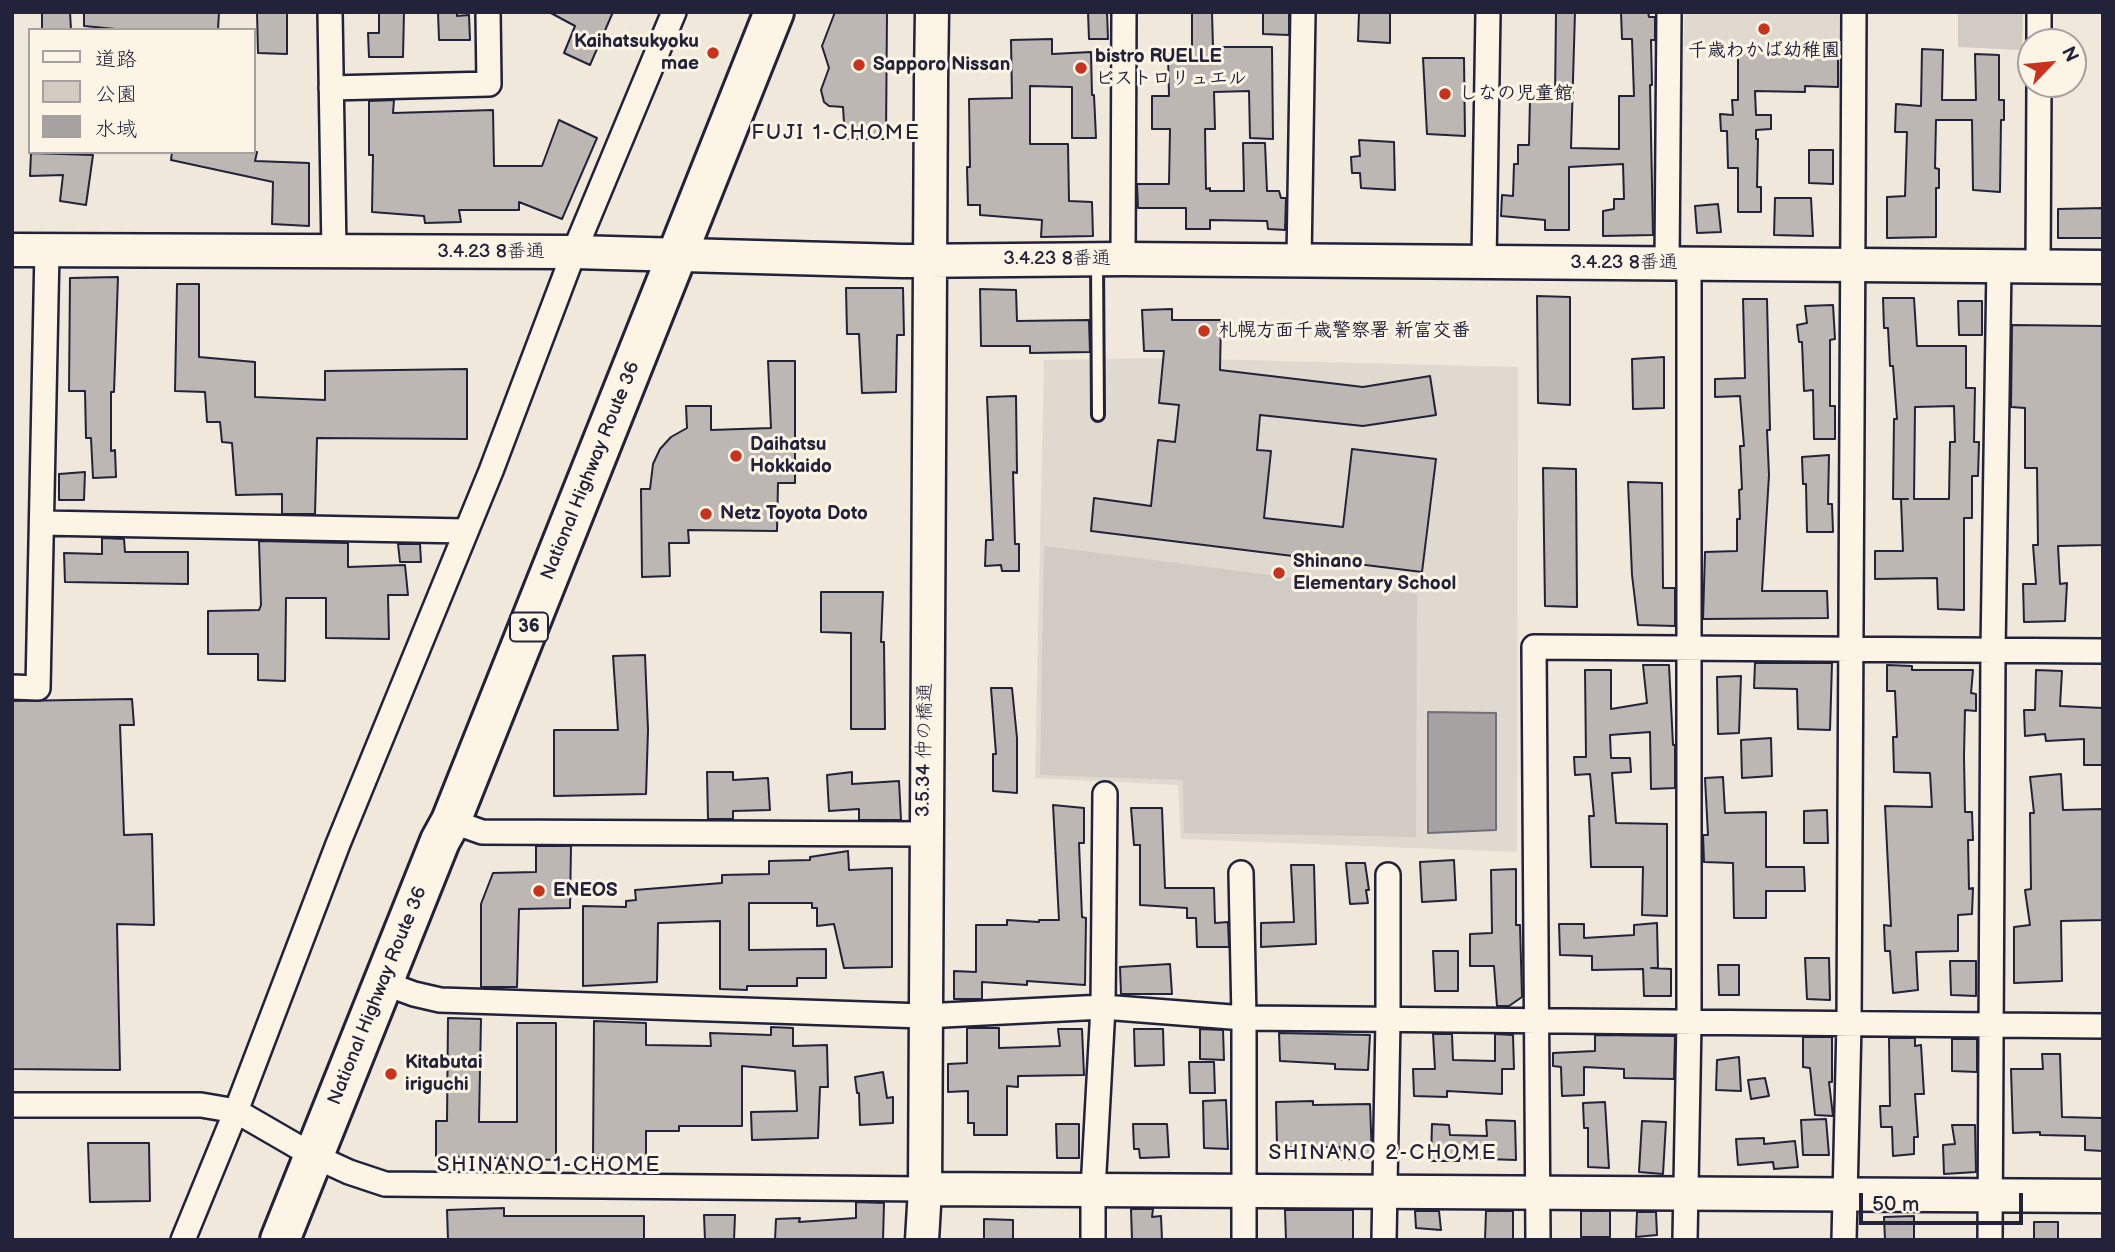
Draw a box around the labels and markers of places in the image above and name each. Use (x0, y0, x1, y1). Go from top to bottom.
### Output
marker: 千歳わかば幼稚園 (1756, 21, 1772, 37)
place label: Kaihatsukyoku mae (574, 31, 699, 75)
place label: 千歳わかば幼稚園 (1688, 40, 1840, 62)
marker: Kaihatsukyoku mae (705, 45, 721, 61)
place label: bistro RUELLE ビストロリュエル (1095, 46, 1247, 90)
place label: Sapporo Nissan (873, 54, 1010, 76)
marker: Sapporo Nissan (851, 57, 867, 73)
marker: bistro RUELLE ビストロリュエル (1073, 60, 1089, 76)
place label: しなの児童館 (1459, 83, 1573, 105)
marker: しなの児童館 (1437, 86, 1453, 102)
place label: 札幌方面千歳警察署 新富交番 (1218, 320, 1470, 342)
marker: 札幌方面千歳警察署 新富交番 (1196, 323, 1212, 339)
place label: Daihatsu Hokkaido (750, 434, 832, 478)
marker: Daihatsu Hokkaido (728, 448, 744, 464)
place label: Netz Toyota Doto (720, 503, 868, 525)
marker: Netz Toyota Doto (698, 506, 714, 522)
place label: Shinano Elementary School (1293, 551, 1456, 595)
marker: Shinano Elementary School (1271, 565, 1287, 581)
place label: ENEOS (553, 880, 617, 902)
marker: ENEOS (531, 883, 547, 899)
place label: Kitabutai iriguchi (405, 1052, 483, 1096)
marker: Kitabutai iriguchi (383, 1066, 399, 1082)

